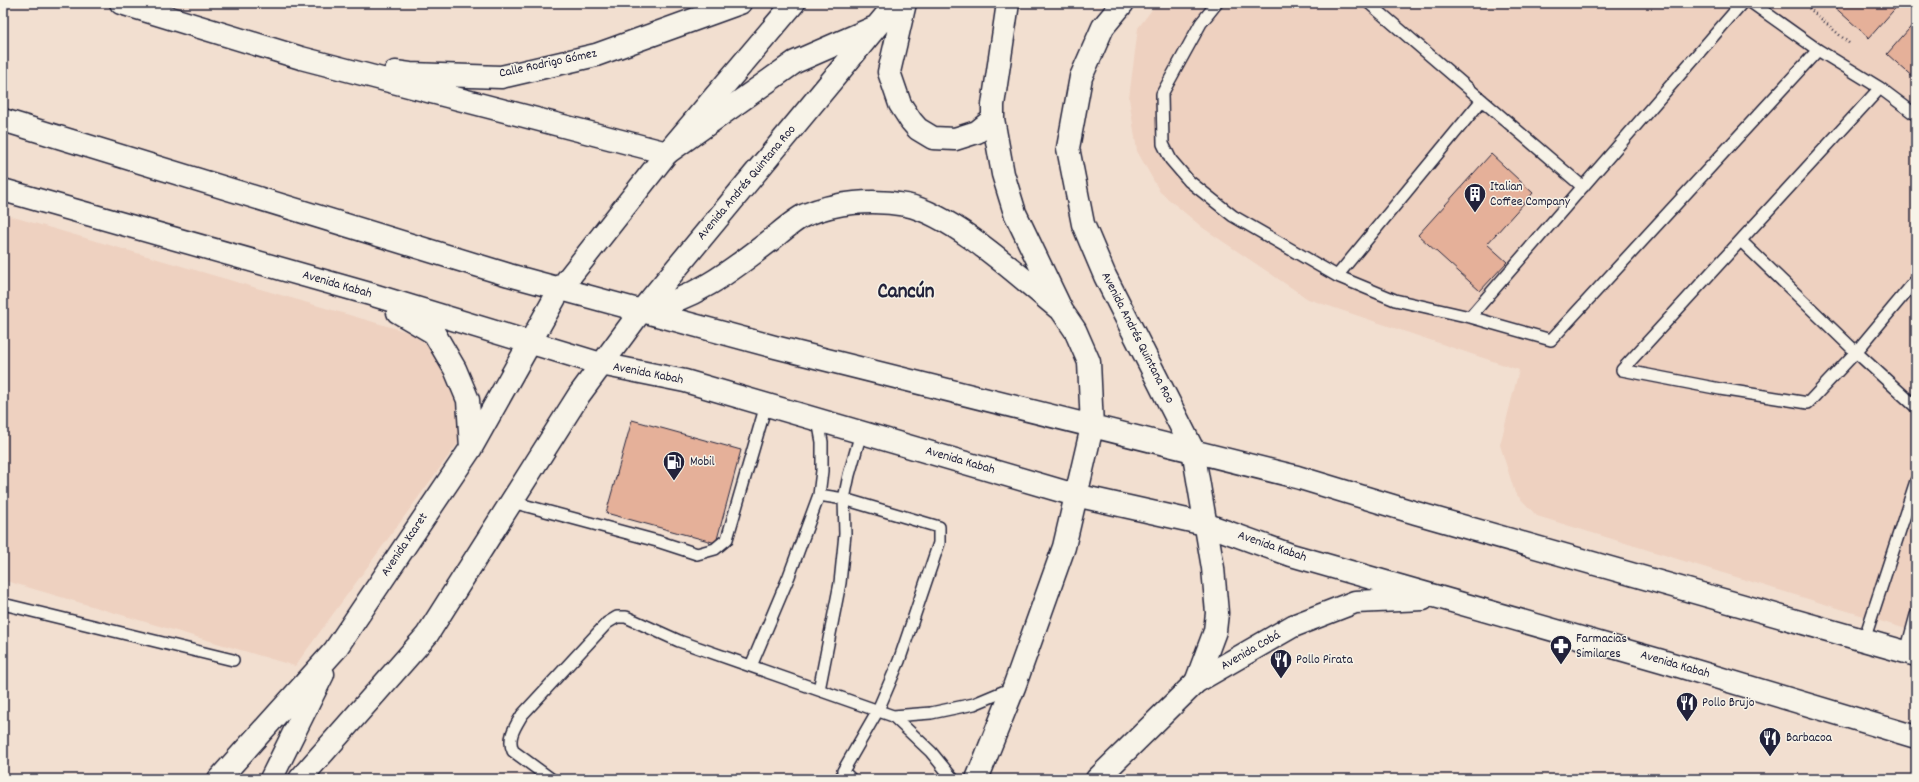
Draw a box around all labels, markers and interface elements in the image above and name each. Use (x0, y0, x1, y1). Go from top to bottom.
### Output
street label: Calle Rodrigo Gómez (497, 44, 599, 84)
street label: Avenida Andrés Quintana Roo (693, 121, 801, 245)
place label: Italian Coffee Company (1490, 178, 1571, 212)
building icon: Italian Coffee Company (1462, 181, 1488, 214)
street label: Avenida Kabah (300, 266, 374, 304)
street label: Avenida Andrés Quintana Roo (1096, 269, 1179, 407)
district label: Cancún (877, 278, 935, 308)
street label: Avenida Kabah (611, 358, 685, 390)
street label: Avenida Kabah (923, 442, 997, 480)
fuel station icon: Mobil (661, 449, 687, 482)
place label: Mobil (690, 453, 715, 472)
street label: Avenida Xcaret (377, 509, 433, 581)
street label: Avenida Kabah (1235, 526, 1309, 568)
street label: Avenida Cobá (1218, 626, 1285, 676)
place label: Farmacias Similares (1576, 630, 1627, 664)
pharmacy icon: Farmacias Similares (1548, 633, 1574, 666)
street label: Avenida Kabah (1638, 646, 1712, 684)
restaurant icon: Pollo Pirata (1268, 647, 1294, 680)
place label: Pollo Pirata (1296, 651, 1354, 670)
restaurant icon: Pollo Brujo (1674, 690, 1700, 723)
place label: Pollo Brujo (1702, 694, 1755, 713)
restaurant icon: Barbacoa (1757, 725, 1783, 758)
place label: Barbacoa (1786, 729, 1833, 748)

